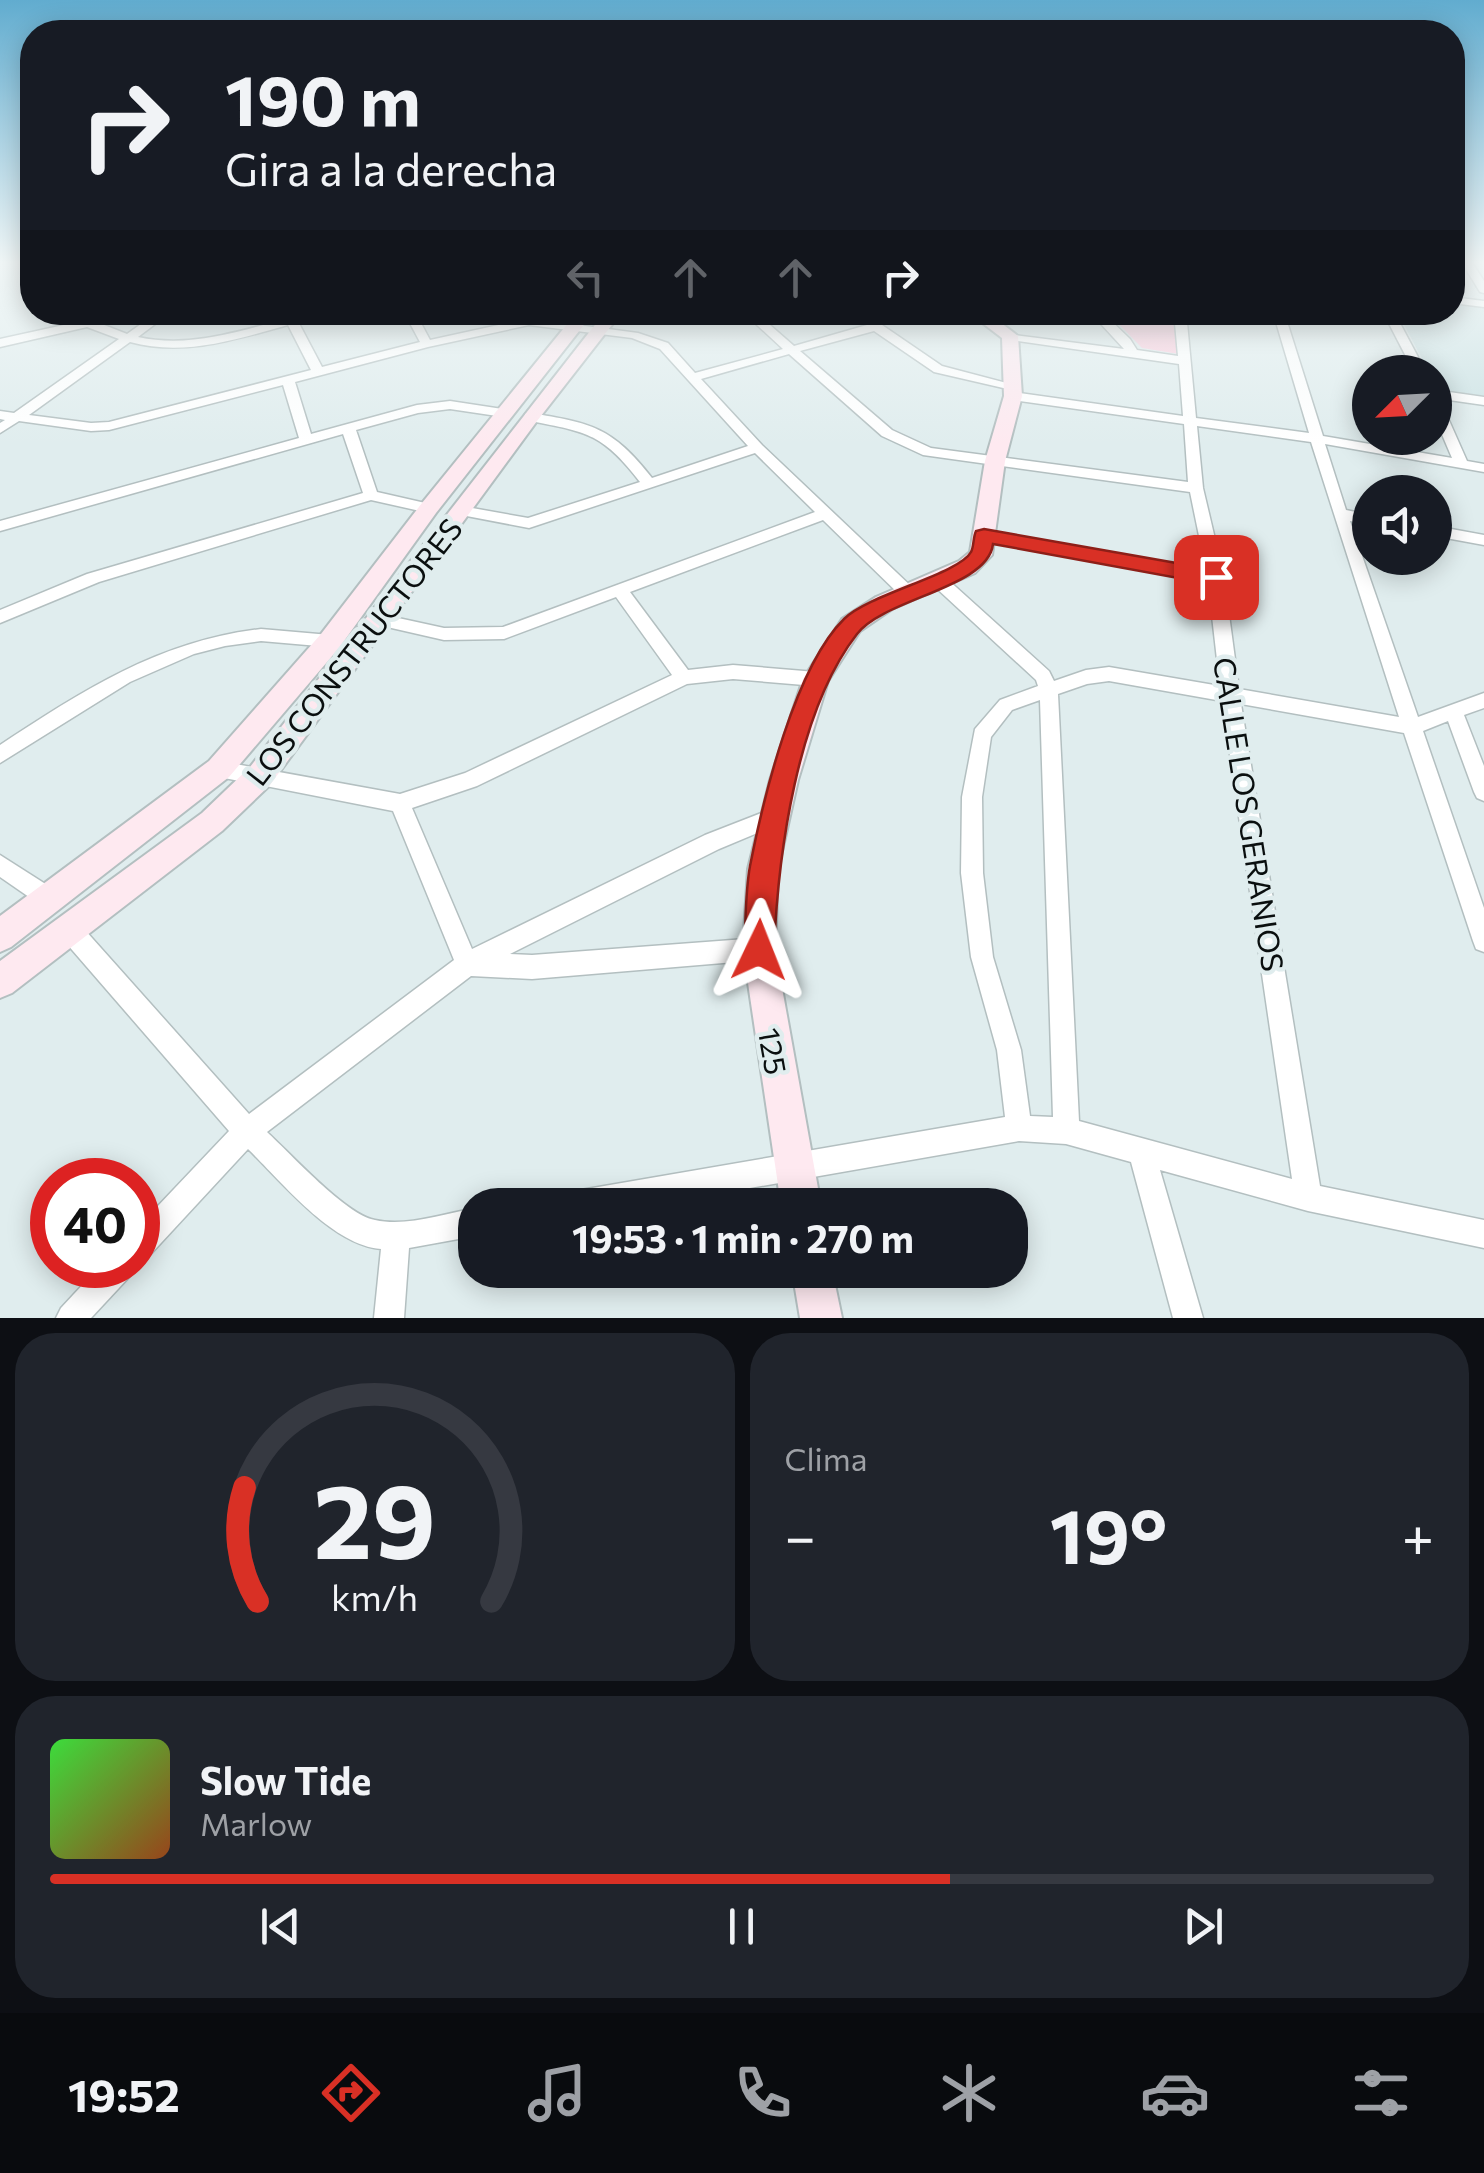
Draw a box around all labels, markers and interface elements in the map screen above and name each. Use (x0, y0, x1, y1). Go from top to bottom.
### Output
text: 190 m (225, 55, 421, 140)
icon: right (60, 60, 190, 190)
text: Gira a la derecha (225, 140, 557, 195)
icon: left (558, 250, 613, 305)
icon: ahead (663, 250, 718, 305)
icon: ahead (768, 250, 823, 305)
icon: right (873, 250, 928, 305)
north arrow (1352, 355, 1452, 455)
map controls (1352, 355, 1452, 575)
button: sound (1352, 475, 1452, 575)
street label: LOS CONSTRUCTORES (237, 510, 469, 792)
pin (1174, 535, 1259, 620)
icon: arrive (1189, 550, 1244, 605)
street label: CALLE LOS GERANIOS (1207, 654, 1293, 974)
position arrow (707, 898, 811, 1002)
street label: 125 (752, 1025, 796, 1077)
speed limit sign: 40 (30, 1158, 160, 1288)
text: 19:53 · 1 min · 270 m (572, 1214, 914, 1261)
text: Clima (785, 1438, 867, 1478)
text: 29 (313, 1453, 436, 1580)
text: 19° (1050, 1488, 1168, 1579)
text: − (785, 1501, 816, 1568)
text: + (1402, 1501, 1434, 1568)
text: km/h (331, 1575, 418, 1618)
text: Slow Tide (200, 1756, 371, 1803)
text: Marlow (200, 1803, 312, 1843)
icon: previous (253, 1899, 308, 1954)
icon: pause (714, 1899, 769, 1954)
icon: next (1176, 1899, 1231, 1954)
icon: directions (316, 2058, 386, 2128)
icon: music (522, 2058, 592, 2128)
icon: phone (728, 2058, 798, 2128)
icon: climate (934, 2058, 1004, 2128)
icon: car (1140, 2058, 1210, 2128)
icon: filters (1346, 2058, 1416, 2128)
text: 19:52 (68, 2066, 180, 2121)

